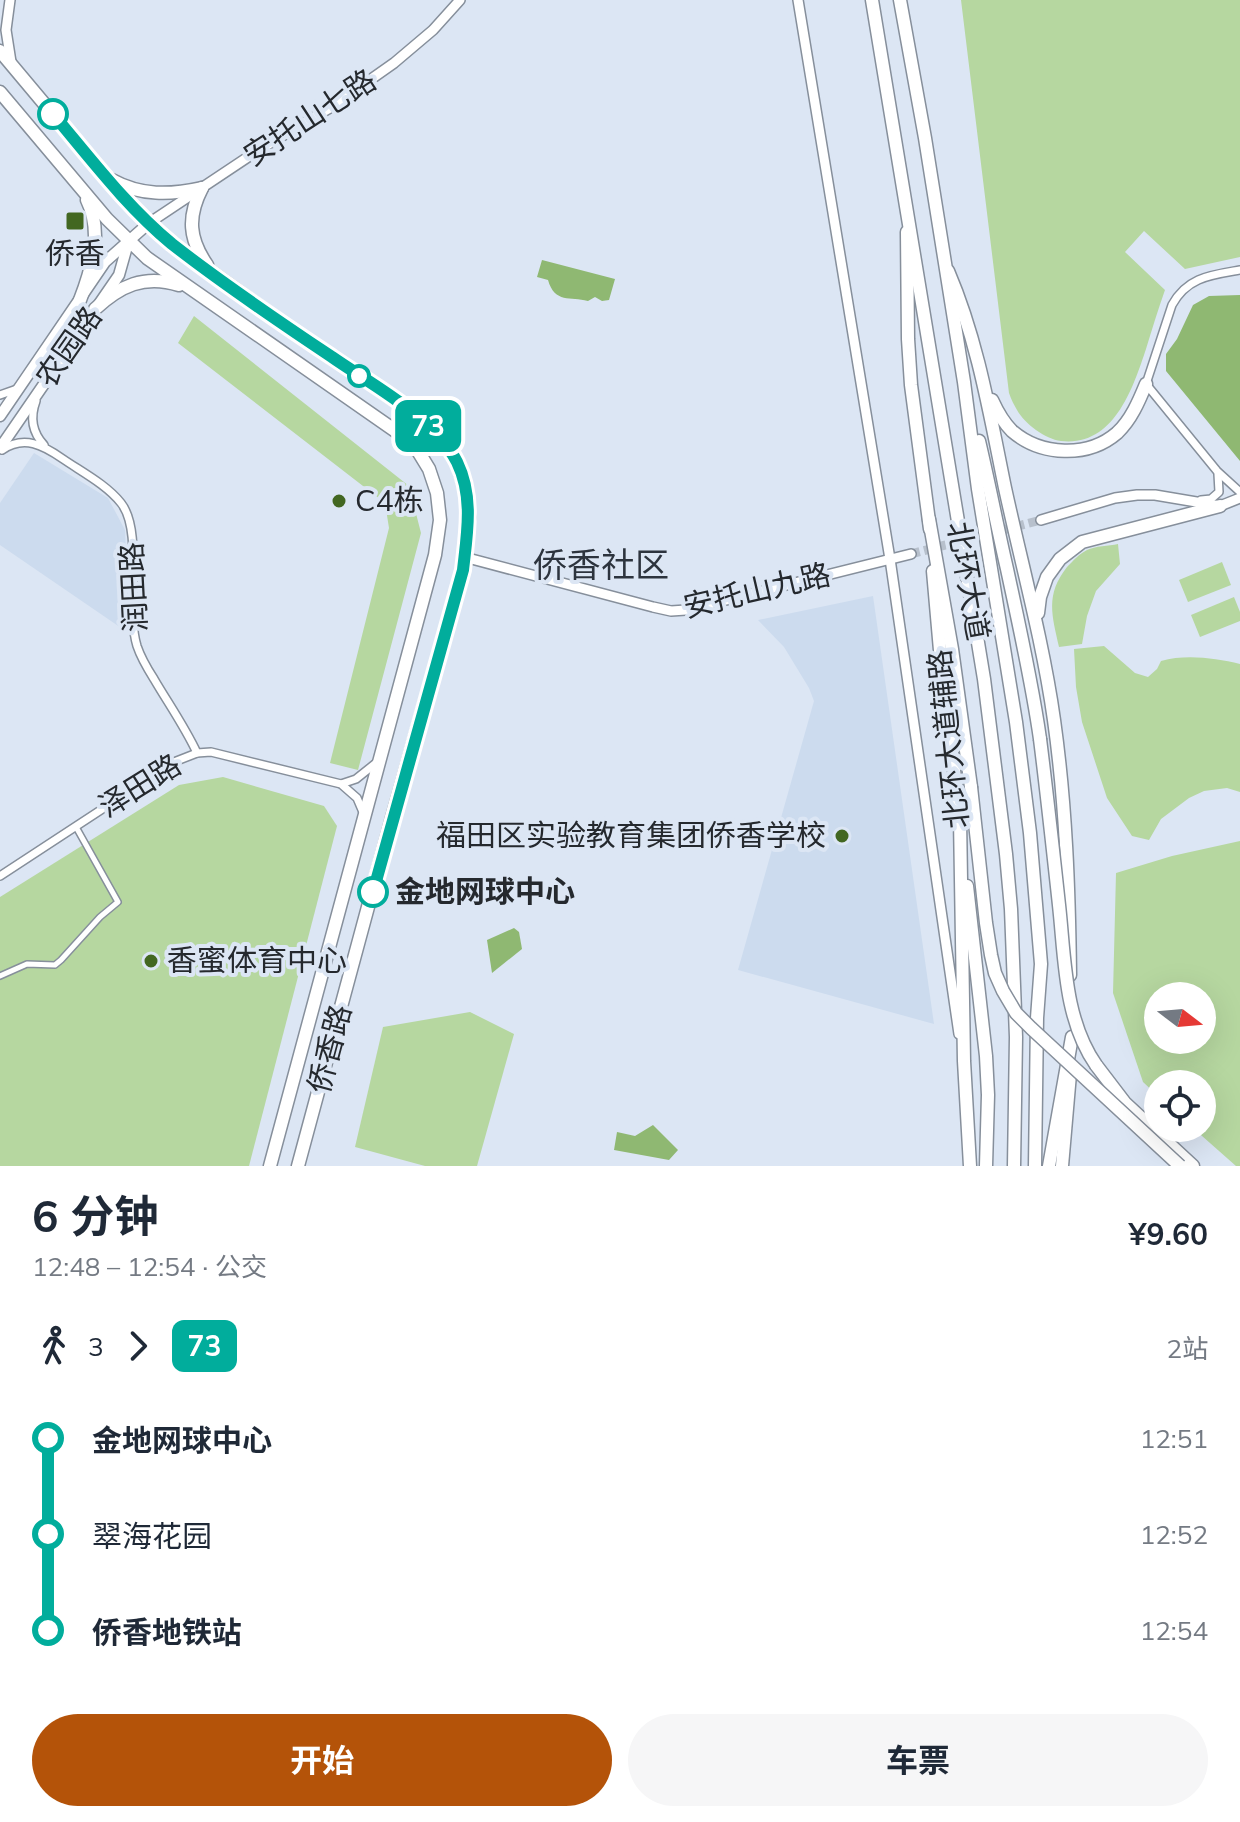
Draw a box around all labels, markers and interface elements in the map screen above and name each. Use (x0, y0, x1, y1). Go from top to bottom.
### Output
street label: 安托山七路 (236, 60, 383, 174)
unlabelled marker (38, 99, 68, 129)
marker: 侨香 (64, 210, 86, 232)
place label: 侨香 (45, 234, 105, 272)
street label: 农园路 (27, 299, 110, 394)
unlabelled marker (348, 365, 370, 387)
line badge: 73 (392, 400, 464, 452)
text: 73 (411, 408, 445, 443)
place label: C4栋 (355, 481, 424, 519)
marker: C4栋 (330, 492, 348, 510)
street label: 北环大道 (940, 518, 998, 643)
street label: 润田路 (112, 541, 154, 633)
district label: 侨香社区 (533, 543, 669, 586)
street label: 安托山九路 (679, 555, 834, 625)
street label: 北环大道辅路 (920, 648, 976, 831)
street label: 泽田路 (91, 745, 188, 825)
place label: 福田区实验教育集团侨香学校 (436, 816, 826, 854)
marker: 福田区实验教育集团侨香学校 (833, 827, 851, 845)
place label: 金地网球中心 (395, 872, 575, 910)
marker: 金地网球中心 (358, 877, 388, 907)
place label: 香蜜体育中心 (167, 941, 347, 979)
marker: 香蜜体育中心 (142, 952, 160, 970)
north arrow (1144, 982, 1216, 1054)
map controls (1144, 982, 1216, 1142)
street label: 侨香路 (299, 1000, 359, 1097)
button: locate (1144, 1070, 1216, 1142)
text: 6 分钟 (32, 1188, 158, 1243)
text: ¥9.60 (1129, 1215, 1208, 1253)
text: 12:48 – 12:54 · 公交 (32, 1250, 267, 1283)
icon: walk (32, 1324, 76, 1368)
icon: forward (116, 1324, 160, 1368)
text: 73 (188, 1328, 221, 1363)
text: 3 (88, 1330, 104, 1363)
text: 2站 (1166, 1332, 1208, 1365)
text: 金地网球中心 (92, 1421, 272, 1459)
text: 12:51 (1140, 1422, 1208, 1455)
text: 翠海花园 (92, 1517, 212, 1555)
text: 12:52 (1140, 1518, 1208, 1551)
text: 侨香地铁站 (92, 1613, 242, 1651)
text: 12:54 (1140, 1614, 1208, 1647)
button: 开始 (32, 1714, 612, 1806)
button: 车票 (628, 1714, 1208, 1806)

